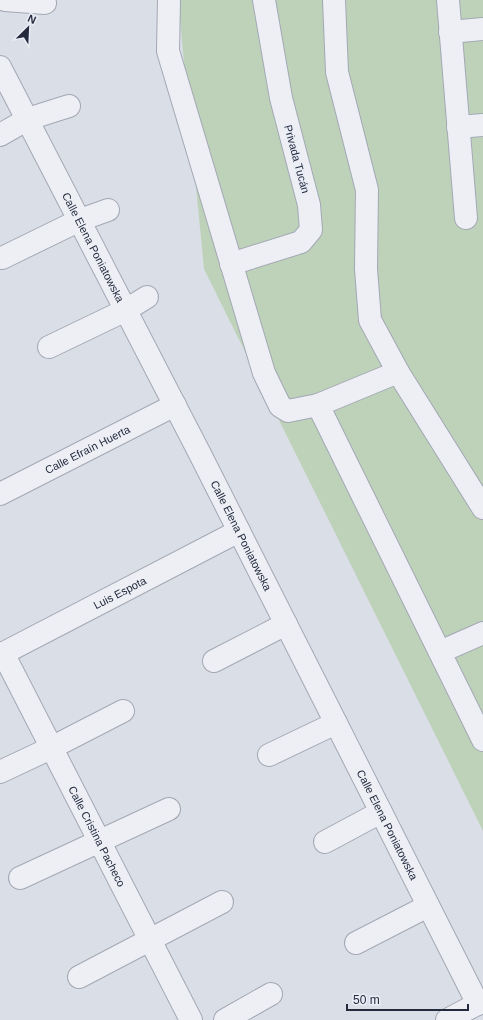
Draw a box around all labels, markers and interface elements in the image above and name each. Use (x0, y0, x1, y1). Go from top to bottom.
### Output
north arrow (8, 8, 48, 48)
text: N (26, 12, 38, 26)
street label: Privada Tucán (282, 123, 312, 195)
street label: Calle Elena Poniatowska (60, 190, 127, 305)
street label: Calle Efraín Huerta (43, 423, 133, 476)
street label: Calle Elena Poniatowska (208, 478, 274, 593)
street label: Luis Espota (92, 574, 149, 611)
street label: Calle Elena Poniatowska (355, 768, 421, 883)
street label: Calle Cristina Pacheco (66, 784, 128, 889)
scale bar (347, 986, 468, 1012)
text: 50 m (353, 993, 380, 1007)

